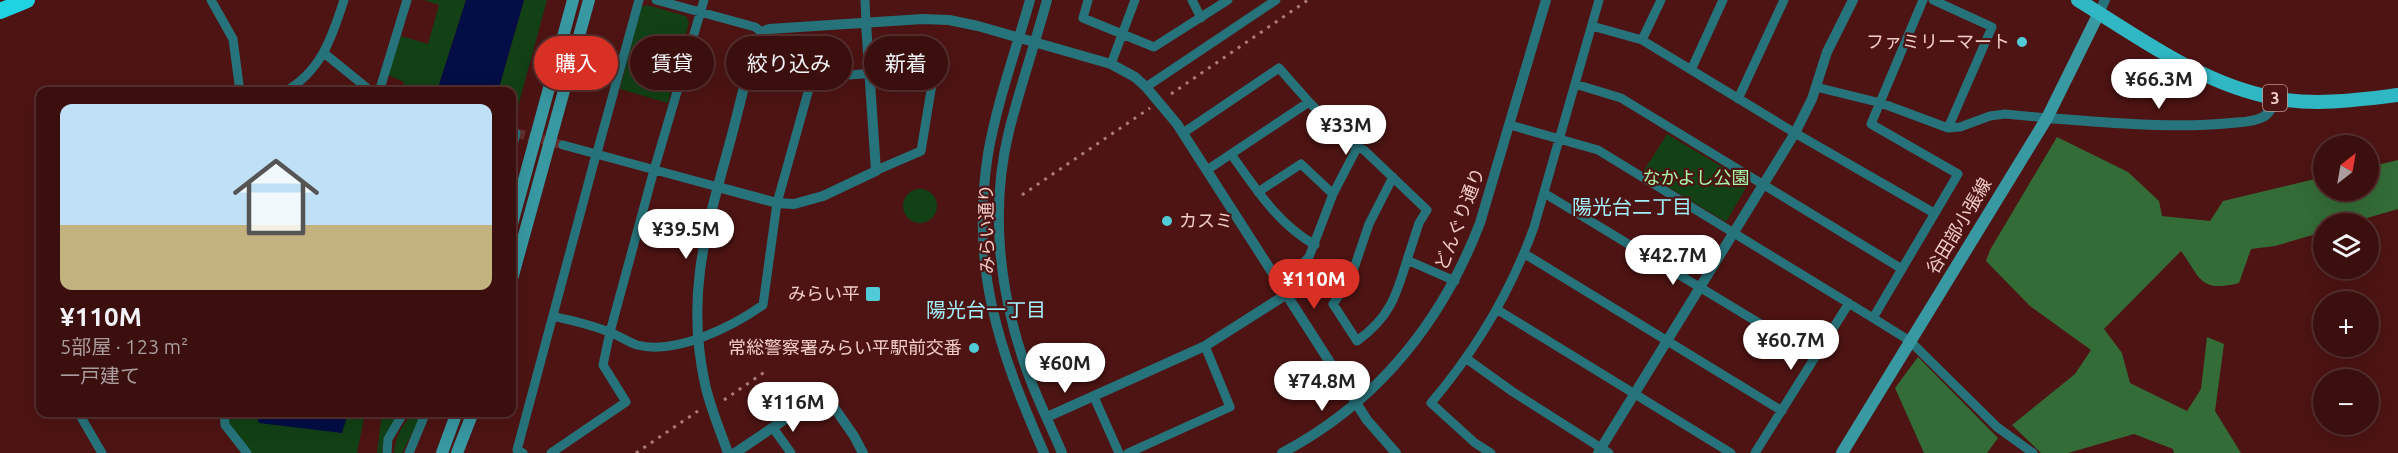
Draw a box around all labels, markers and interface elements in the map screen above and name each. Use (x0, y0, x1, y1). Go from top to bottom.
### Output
place label: ファミリーマート (1866, 31, 2010, 51)
marker: ファミリーマート (2015, 35, 2029, 49)
chip: 購入 (534, 36, 618, 90)
chip: 賃貸 (630, 36, 714, 90)
chip: 絞り込み (726, 36, 852, 90)
chip: 新着 (864, 36, 948, 90)
pin: ¥66.3M (2110, 59, 2208, 110)
text: ¥66.3M (2125, 67, 2193, 90)
road number: 3 (2263, 85, 2287, 111)
pin: ¥33M (1310, 105, 1382, 156)
text: ¥33M (1320, 113, 1372, 136)
north arrow (2313, 135, 2379, 201)
map controls (2313, 135, 2379, 435)
icon: home (222, 143, 330, 251)
street label: どんぐり通り (1430, 165, 1488, 273)
park label: なかよし公園 (1642, 167, 1750, 187)
street label: 谷田部小張線 (1922, 174, 1995, 277)
street label: みらい通り (975, 184, 997, 274)
district label: 陽光台二丁目 (1572, 195, 1692, 218)
pin: ¥39.5M (637, 209, 735, 260)
place label: カスミ (1179, 210, 1233, 230)
button: layers (2313, 213, 2379, 279)
marker: カスミ (1160, 214, 1174, 228)
text: ¥39.5M (652, 217, 720, 240)
pin: ¥42.7M (1624, 235, 1722, 286)
text: ¥42.7M (1639, 243, 1707, 266)
pin: ¥110M (1272, 259, 1356, 310)
text: ¥110M (1283, 267, 1345, 290)
place label: みらい平 (788, 283, 860, 303)
marker: みらい平 (864, 285, 882, 303)
button: + (2313, 291, 2379, 357)
district label: 陽光台一丁目 (926, 298, 1046, 321)
text: ¥110M (60, 302, 142, 331)
pin: ¥60.7M (1742, 320, 1840, 371)
text: ¥60.7M (1757, 328, 1825, 351)
text: 5部屋 · 123 m² (60, 335, 188, 358)
place label: 常総警察署みらい平駅前交番 (728, 337, 962, 357)
marker: 常総警察署みらい平駅前交番 (967, 341, 981, 355)
pin: ¥60M (1029, 343, 1101, 394)
text: ¥60M (1039, 351, 1091, 374)
pin: ¥74.8M (1273, 361, 1371, 412)
text: 一戸建て (60, 364, 140, 387)
text: ¥74.8M (1288, 369, 1356, 392)
button: − (2313, 369, 2379, 435)
pin: ¥116M (751, 382, 835, 433)
text: ¥116M (762, 390, 824, 413)

